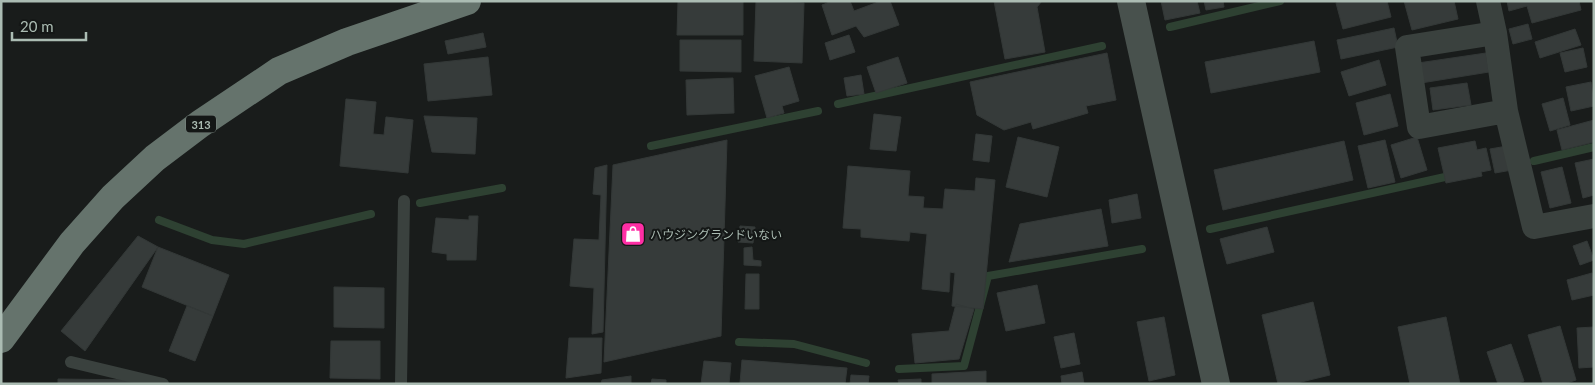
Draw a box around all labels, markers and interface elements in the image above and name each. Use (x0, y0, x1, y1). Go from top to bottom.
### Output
scale bar (12, 10, 86, 42)
text: 20 m (20, 17, 54, 35)
road number: 313 (186, 116, 216, 132)
shop icon: ハウジングランドいない (620, 221, 646, 247)
place label: ハウジングランドいない (650, 227, 782, 242)

